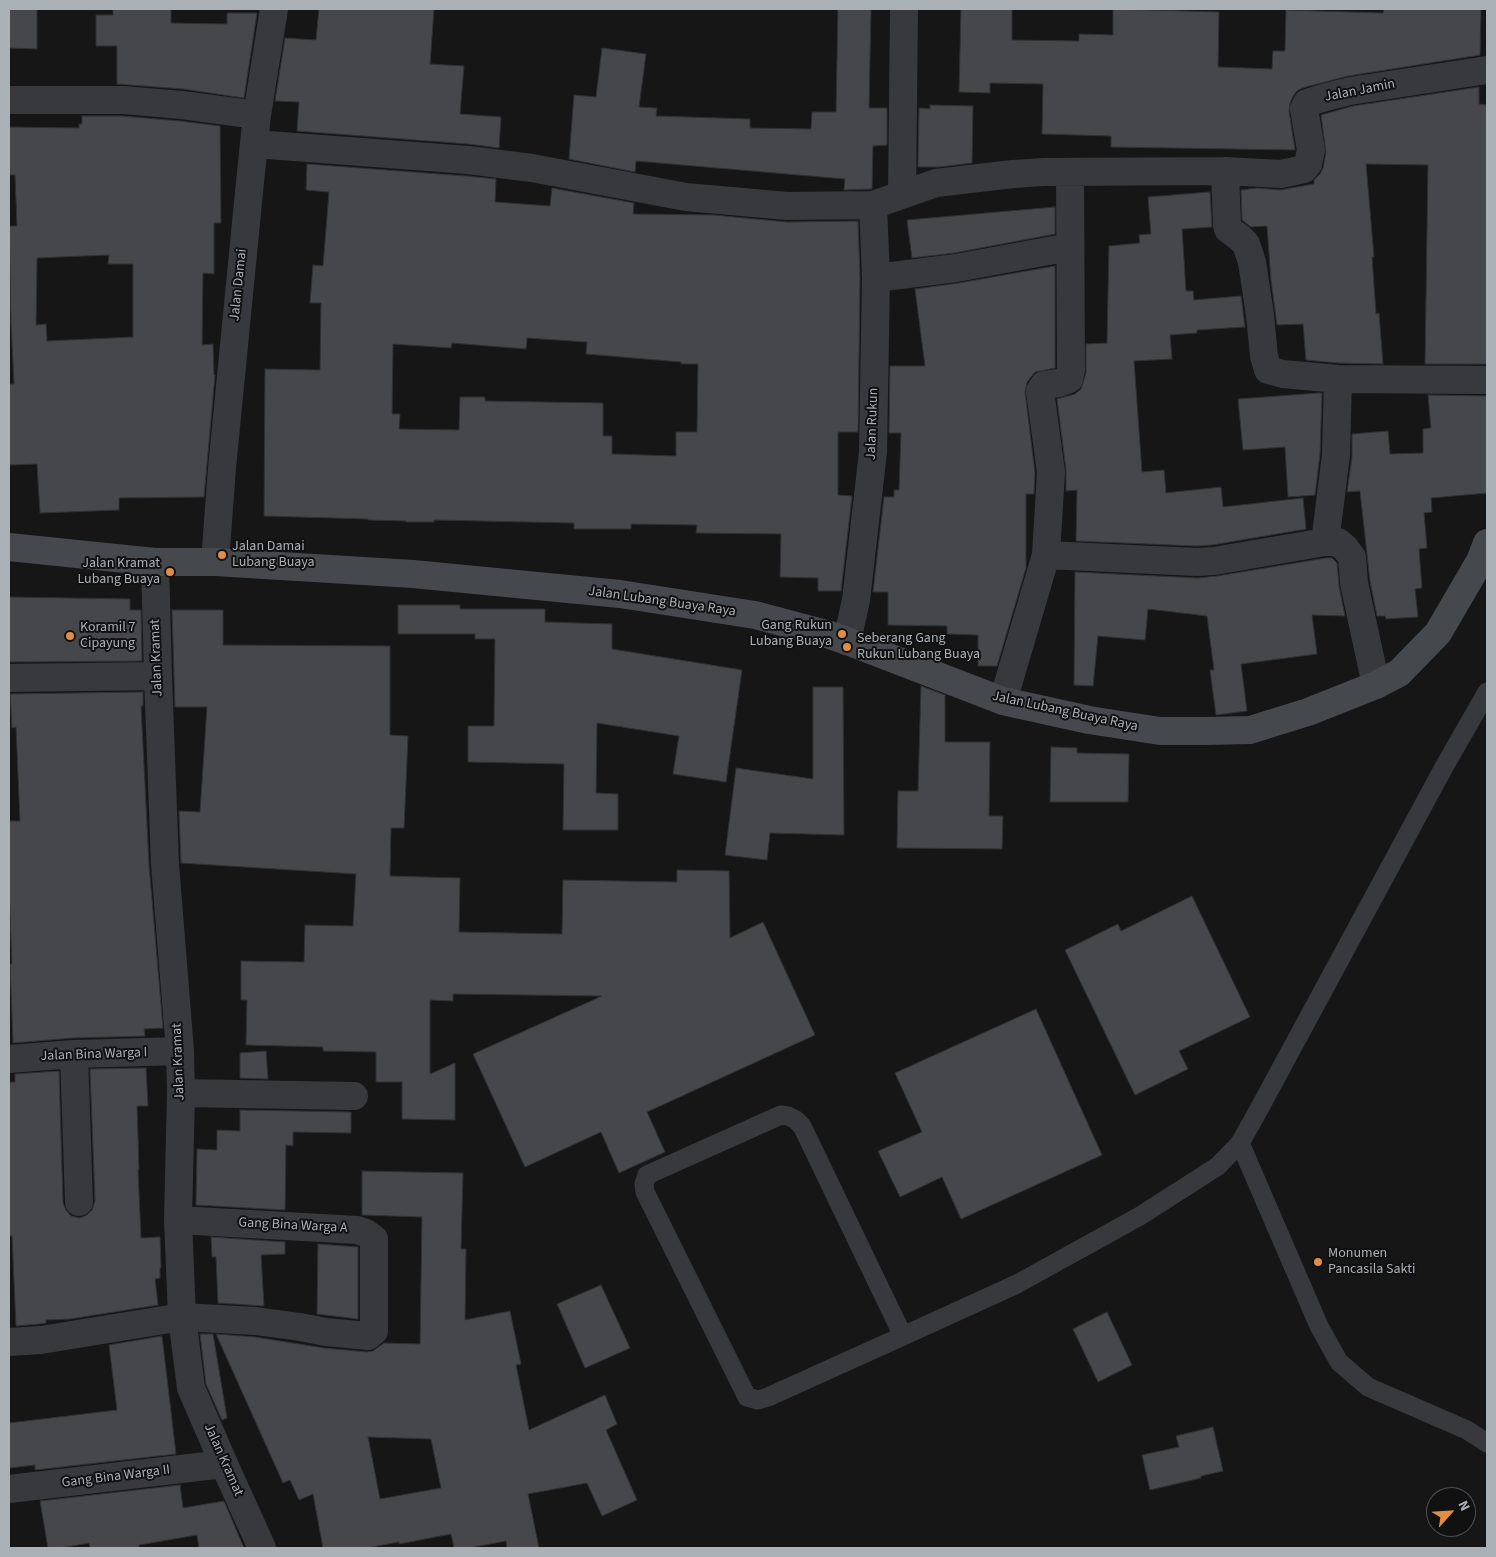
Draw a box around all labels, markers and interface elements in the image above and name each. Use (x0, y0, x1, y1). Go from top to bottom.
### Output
street label: Jalan Jamin (1323, 76, 1397, 106)
street label: Jalan Damai (227, 248, 251, 322)
street label: Jalan Rukun (863, 388, 883, 460)
place label: Jalan Damai Lubang Buaya (232, 539, 315, 572)
marker: Jalan Damai Lubang Buaya (216, 549, 228, 561)
place label: Jalan Kramat Lubang Buaya (77, 556, 160, 588)
marker: Jalan Kramat Lubang Buaya (164, 566, 176, 578)
street label: Jalan Lubang Buaya Raya (587, 583, 737, 621)
place label: Gang Rukun Lubang Buaya (749, 618, 832, 650)
street label: Jalan Kramat (147, 619, 167, 697)
place label: Koramil 7 Cipayung (80, 620, 136, 652)
marker: Gang Rukun Lubang Buaya (836, 628, 848, 640)
marker: Koramil 7 Cipayung (64, 630, 76, 642)
place label: Seberang Gang Rukun Lubang Buaya (857, 631, 980, 664)
marker: Seberang Gang Rukun Lubang Buaya (841, 641, 853, 653)
street label: Jalan Lubang Buaya Raya (991, 688, 1139, 736)
street label: Jalan Kramat (169, 1023, 189, 1101)
street label: Jalan Bina Warga I (40, 1045, 148, 1065)
street label: Gang Bina Warga A (238, 1215, 348, 1237)
place label: Monumen Pancasila Sakti (1328, 1246, 1415, 1278)
marker: Monumen Pancasila Sakti (1312, 1256, 1324, 1268)
street label: Jalan Kramat (200, 1421, 246, 1499)
street label: Gang Bina Warga II (61, 1462, 171, 1492)
north arrow (1426, 1487, 1476, 1537)
text: N (1453, 1497, 1475, 1514)

